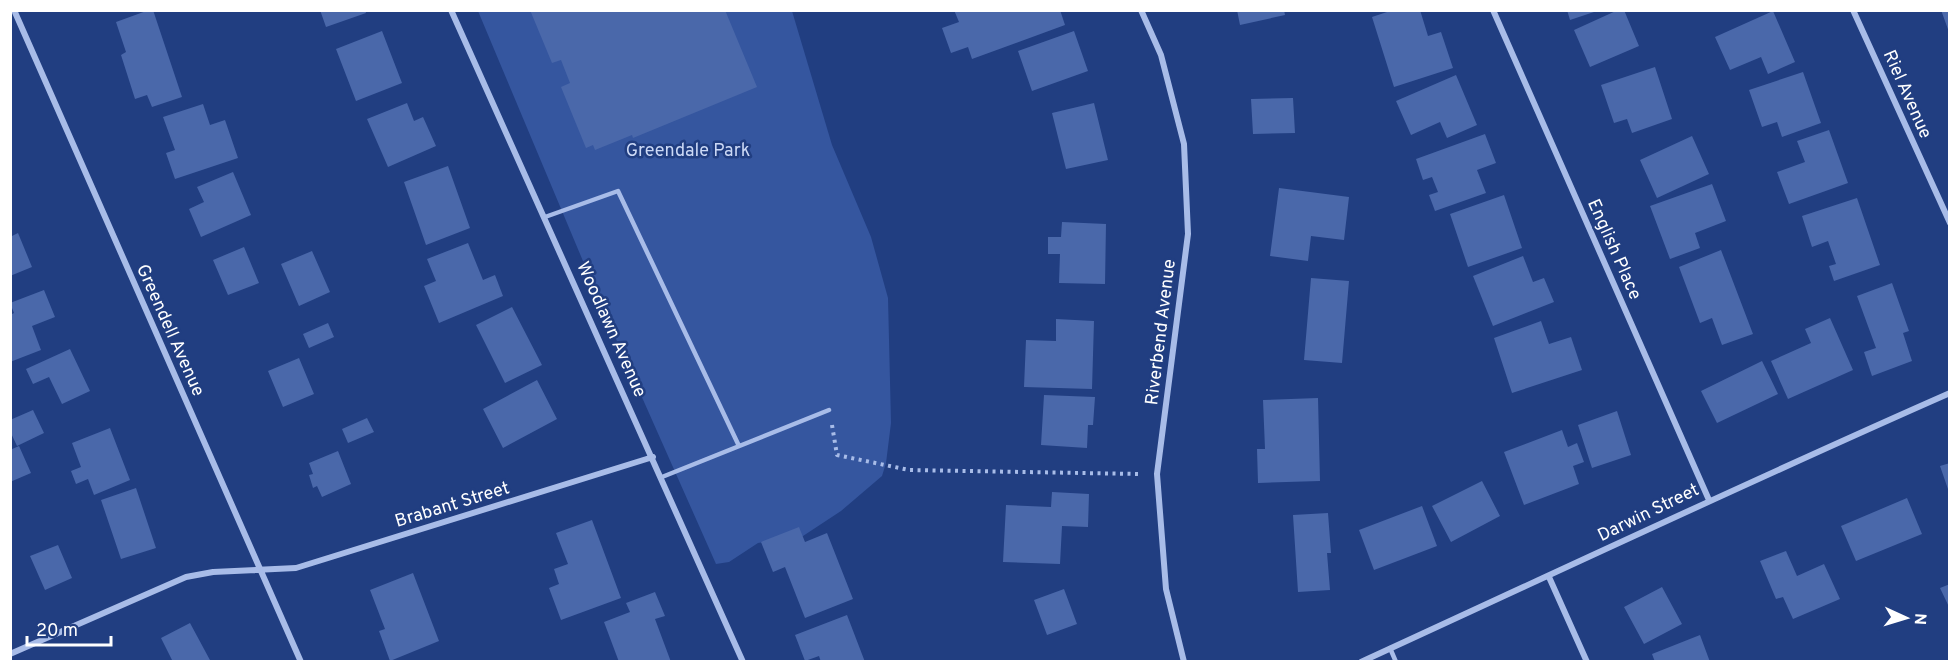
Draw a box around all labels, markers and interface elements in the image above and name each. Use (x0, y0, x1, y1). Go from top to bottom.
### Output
street label: Riel Avenue (1877, 47, 1936, 143)
park label: Greendale Park (626, 140, 750, 163)
street label: English Place (1581, 196, 1646, 304)
street label: Woodlawn Avenue (570, 258, 651, 401)
street label: Riverbend Avenue (1141, 258, 1182, 406)
street label: Greendell Avenue (130, 261, 209, 400)
street label: Brabant Street (392, 477, 512, 534)
street label: Darwin Street (1594, 479, 1703, 548)
north arrow (1876, 588, 1936, 648)
scale bar (27, 609, 111, 647)
text: N (1909, 612, 1929, 625)
text: 20 m (36, 620, 78, 643)

